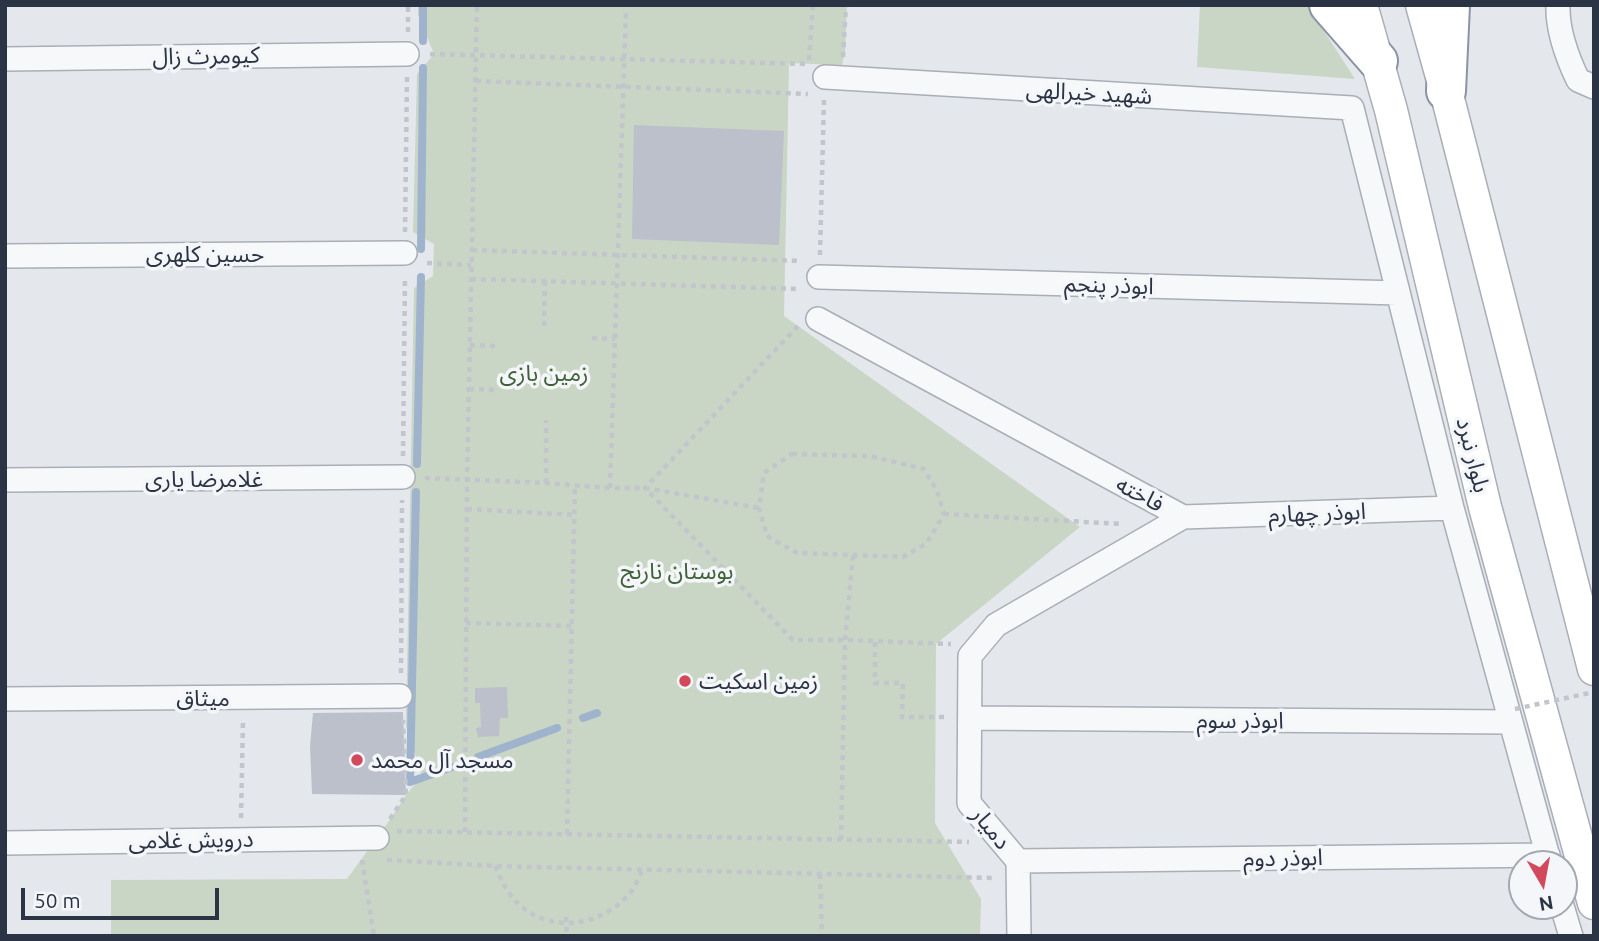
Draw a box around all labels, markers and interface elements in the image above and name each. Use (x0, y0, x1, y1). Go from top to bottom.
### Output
street label: کیومرث زال (152, 41, 260, 71)
street label: شهید خیرالهی (1025, 76, 1153, 110)
street label: حسین کلهری (146, 240, 264, 268)
street label: ابوذر پنجم (1064, 270, 1154, 300)
park label: زمین بازی (499, 359, 589, 387)
street label: بلوار نبرد (1450, 415, 1496, 495)
street label: غلامرضا یاری (145, 465, 263, 493)
street label: فاخته (1111, 470, 1169, 518)
street label: ابوذر چهارم (1268, 498, 1366, 528)
park label: بوستان نارنج (620, 557, 734, 585)
place label: زمین اسکیت (699, 667, 818, 695)
marker: زمین اسکیت (677, 673, 693, 689)
street label: میثاق (176, 684, 230, 712)
street label: ابوذر سوم (1196, 706, 1284, 734)
place label: مسجد آل محمد (371, 746, 514, 774)
marker: مسجد آل محمد (349, 752, 365, 768)
street label: دمیار (966, 801, 1016, 855)
street label: درویش غلامی (128, 825, 254, 855)
street label: ابوذر دوم (1243, 844, 1323, 872)
north arrow (1508, 850, 1578, 920)
scale bar (24, 874, 222, 918)
text: 50 m (34, 888, 81, 912)
text: N (1537, 892, 1555, 916)

